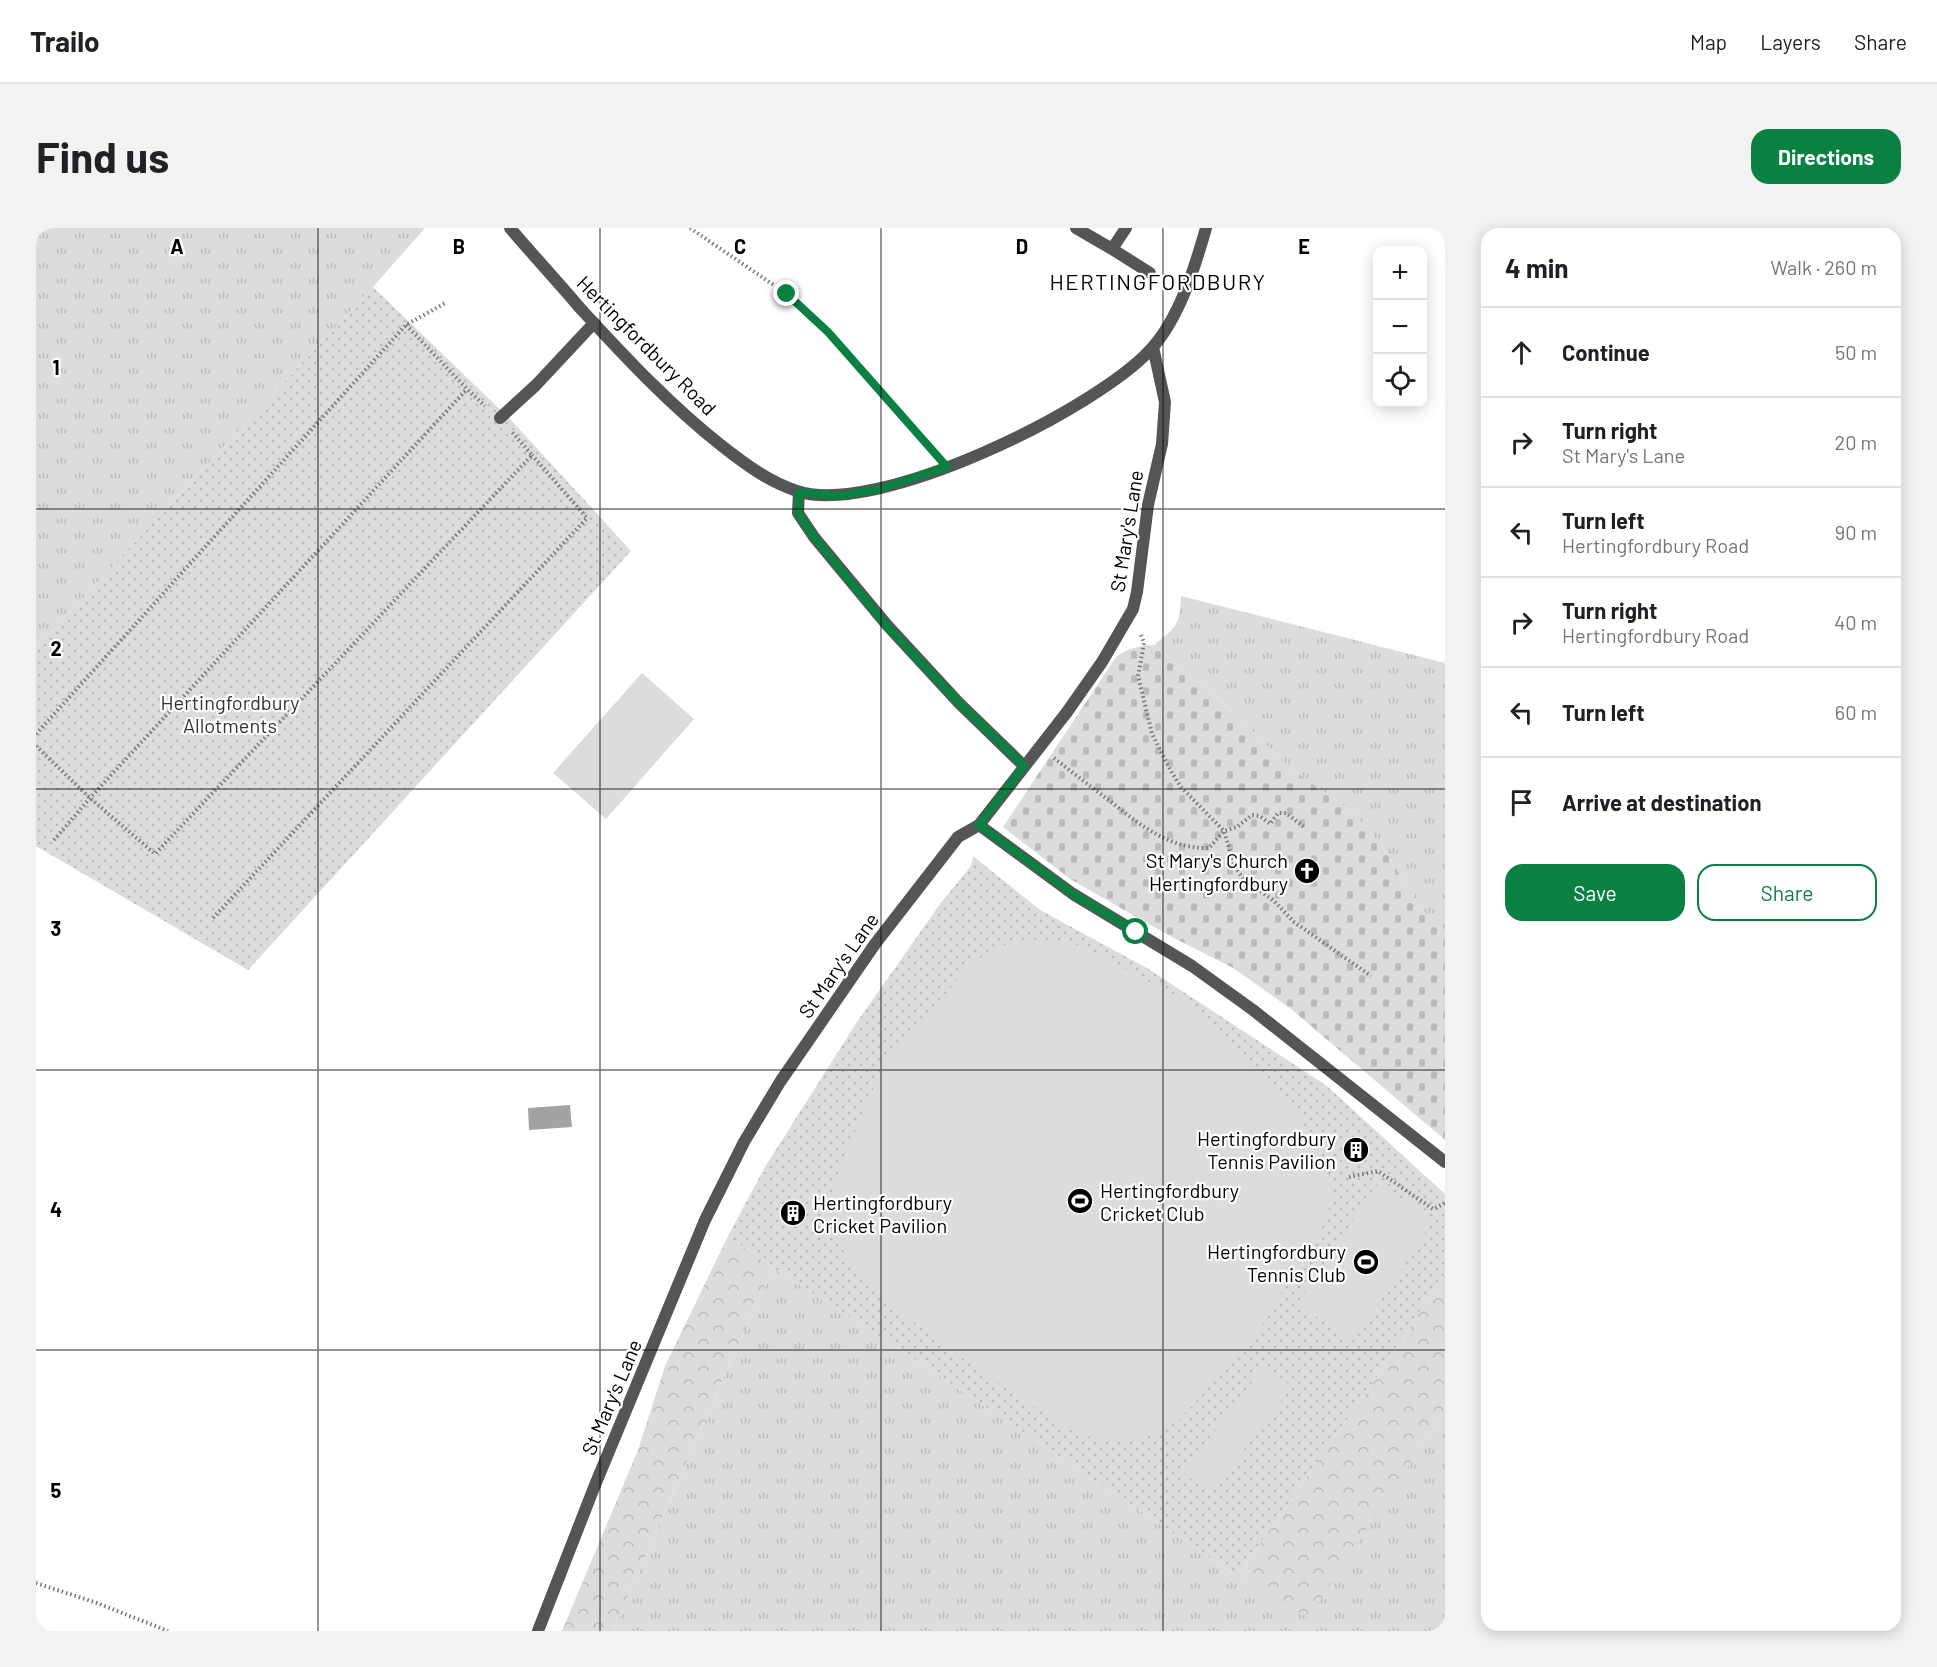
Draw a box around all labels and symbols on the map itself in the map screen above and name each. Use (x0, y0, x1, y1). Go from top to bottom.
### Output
text: A (170, 234, 184, 258)
text: B (453, 234, 465, 258)
text: C (734, 234, 746, 258)
text: D (1016, 234, 1028, 258)
text: E (1298, 234, 1310, 258)
district label: HERTINGFORDBURY (1049, 268, 1267, 294)
street label: Hertingfordbury Road (572, 270, 722, 420)
route end (773, 280, 799, 306)
text: 1 (52, 355, 60, 379)
street label: St Mary's Lane (1105, 468, 1147, 594)
text: 2 (50, 636, 62, 660)
park label: Hertingfordbury Allotments (160, 690, 300, 737)
place label: St Mary's Church Hertingfordbury (1146, 848, 1288, 895)
church icon: St Mary's Church Hertingfordbury (1292, 856, 1322, 886)
street label: St Mary's Lane (793, 908, 883, 1022)
text: 3 (51, 916, 61, 940)
route start (1122, 918, 1148, 944)
place label: Hertingfordbury Tennis Pavilion (1197, 1126, 1336, 1173)
building icon: Hertingfordbury Tennis Pavilion (1341, 1135, 1371, 1165)
place label: Hertingfordbury Cricket Club (1100, 1178, 1239, 1225)
sports icon: Hertingfordbury Cricket Club (1065, 1186, 1095, 1216)
place label: Hertingfordbury Cricket Pavilion (813, 1190, 952, 1237)
text: 4 (50, 1197, 62, 1221)
building icon: Hertingfordbury Cricket Pavilion (778, 1198, 808, 1228)
place label: Hertingfordbury Tennis Club (1207, 1239, 1346, 1286)
sports icon: Hertingfordbury Tennis Club (1351, 1247, 1381, 1277)
street label: St Mary's Lane (576, 1336, 646, 1458)
text: 5 (51, 1478, 62, 1502)

